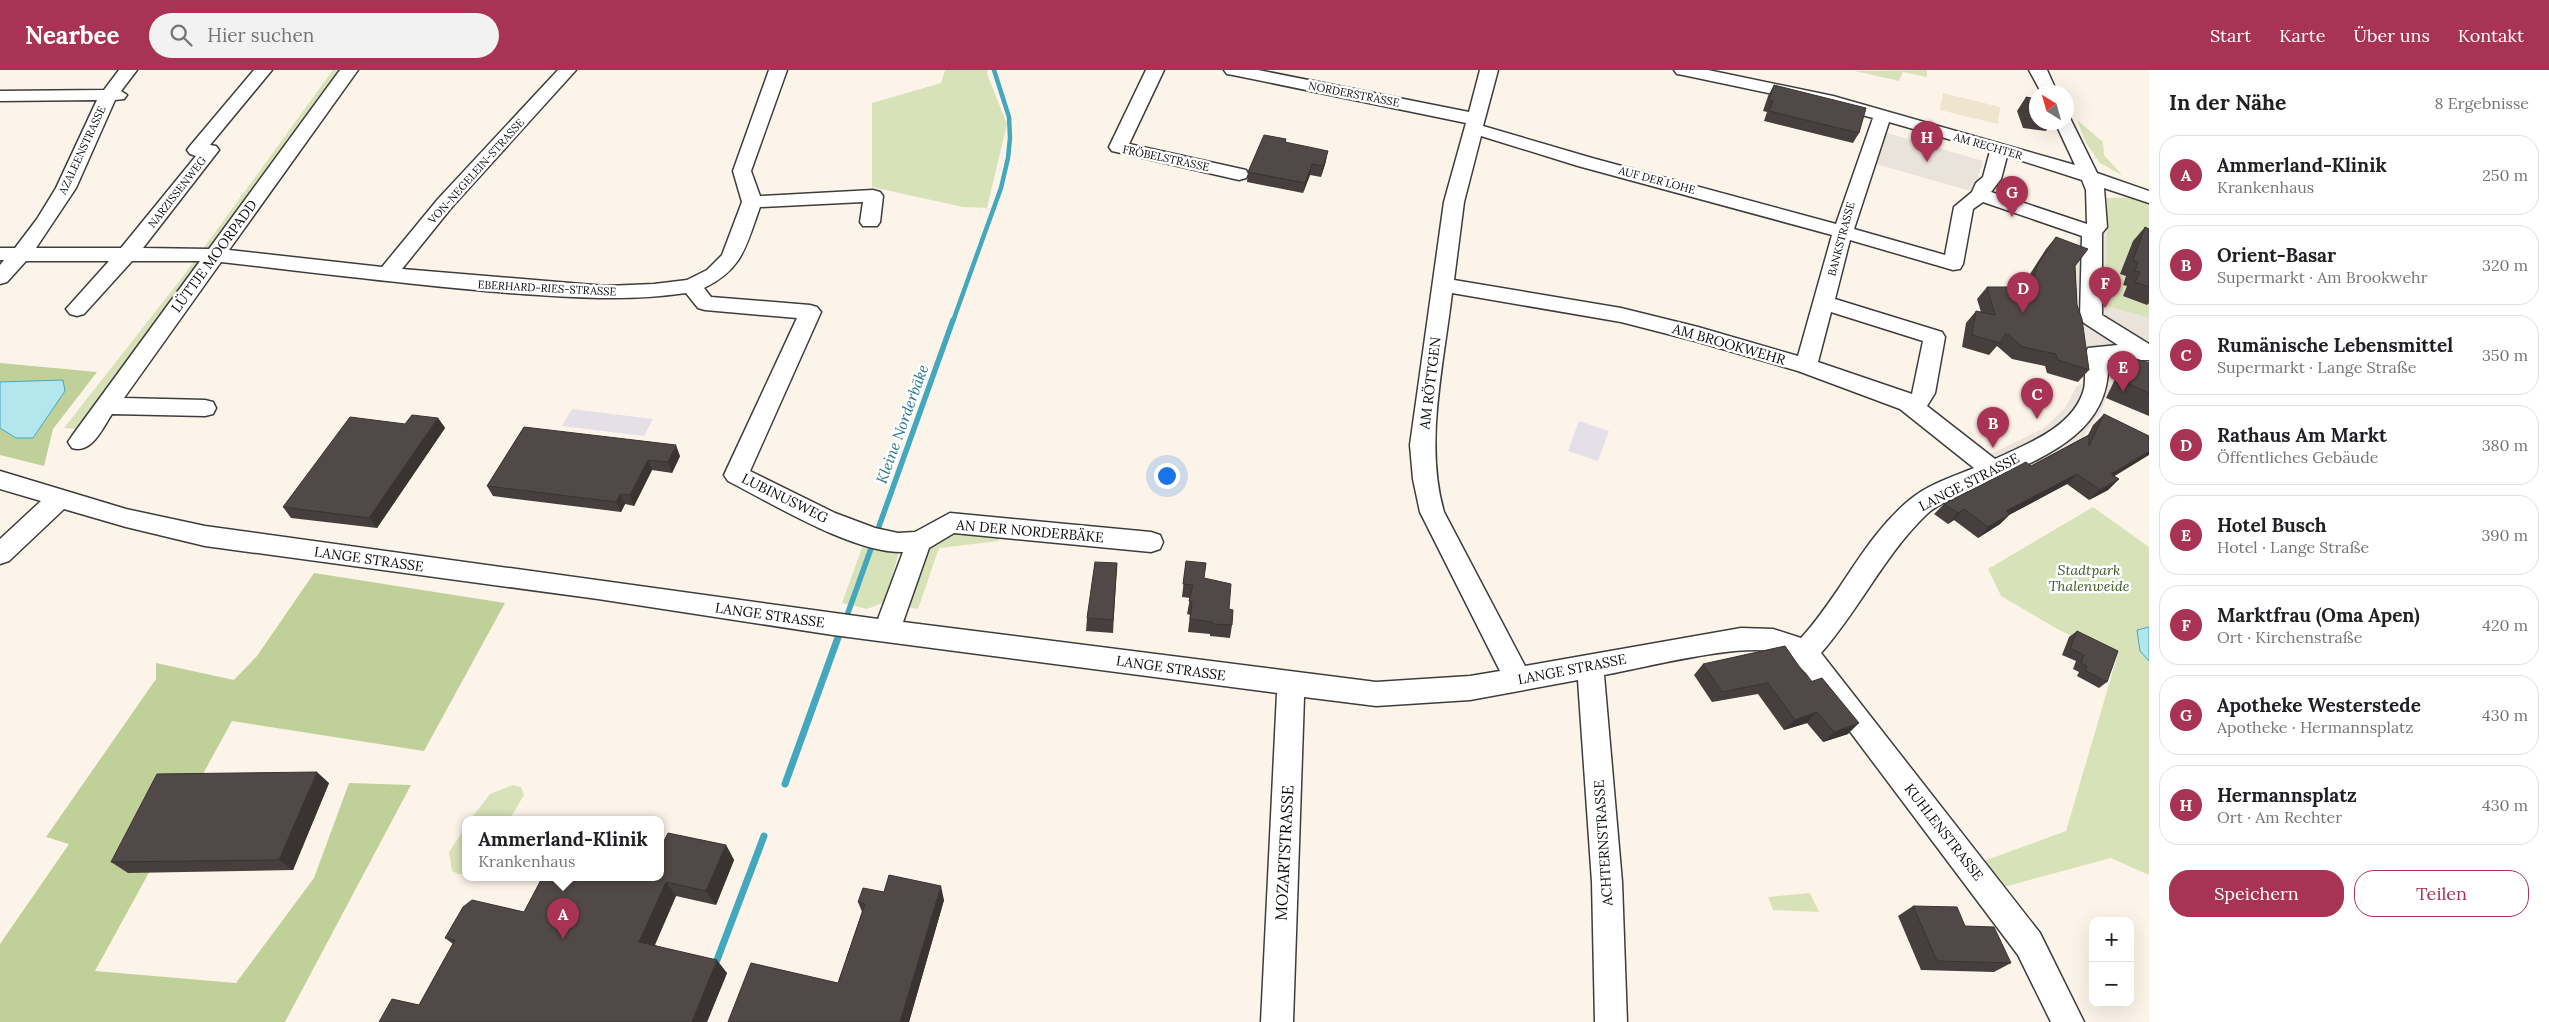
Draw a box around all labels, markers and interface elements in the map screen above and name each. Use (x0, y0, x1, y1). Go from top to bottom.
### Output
search box (149, 13, 499, 58)
text: Nearbee (25, 20, 119, 51)
icon: search (167, 21, 195, 49)
text: Hier suchen (207, 23, 314, 47)
text: Start (2210, 24, 2251, 47)
text: Karte (2279, 24, 2325, 47)
text: Über uns (2353, 24, 2430, 47)
text: Kontakt (2458, 24, 2524, 47)
street label: NORDERSTRASSE (1307, 78, 1401, 110)
north arrow (2029, 85, 2074, 130)
text: In der Nähe (2169, 89, 2286, 116)
text: 8 Ergebnisse (2435, 93, 2529, 113)
street label: AZALEENSTRASSE (55, 103, 109, 197)
street label: VON-NEGELEIN-STRASSE (424, 115, 527, 227)
pin: H (1911, 121, 1943, 162)
street label: AM RECHTER (1951, 129, 2024, 162)
street label: FRÖBELSTRASSE (1121, 141, 1211, 174)
street label: NARZISSENWEG (145, 153, 210, 230)
text: Ammerland-Klinik (2217, 153, 2387, 177)
street label: AUF DER LOHE (1616, 163, 1697, 197)
text: A (2181, 165, 2191, 185)
text: 250 m (2482, 165, 2528, 185)
pin: G (1996, 176, 2028, 217)
text: Krankenhaus (2217, 177, 2314, 197)
street label: LÜTTJE MOORPADD (167, 196, 261, 316)
street label: BANKSTRASSE (1824, 200, 1858, 278)
text: Orient-Basar (2217, 243, 2336, 267)
text: B (2181, 255, 2191, 275)
text: 320 m (2482, 255, 2528, 275)
pin: F (2089, 267, 2121, 308)
text: Supermarkt · Am Brookwehr (2217, 267, 2428, 287)
pin: D (2007, 272, 2039, 313)
street label: EBERHARD-RIES-STRASSE (477, 277, 617, 299)
street label: AM BROOKWEHR (1669, 319, 1788, 369)
text: Rumänische Lebensmittel (2217, 333, 2453, 357)
street label: AM RÖTTGEN (1415, 335, 1445, 431)
text: C (2180, 345, 2192, 365)
text: 350 m (2482, 345, 2528, 365)
pin: E (2107, 351, 2139, 392)
text: Supermarkt · Lange Straße (2217, 357, 2416, 377)
water label: Kleine Norderbäke (872, 362, 932, 486)
pin: C (2021, 378, 2053, 419)
pin: B (1977, 407, 2009, 448)
text: Rathaus Am Markt (2217, 423, 2387, 447)
text: D (2180, 435, 2192, 455)
text: 380 m (2482, 435, 2528, 455)
text: Öffentliches Gebäude (2217, 447, 2378, 467)
street label: LANGE STRASSE (1916, 449, 2023, 515)
your location (1154, 463, 1180, 489)
street label: LUBINUSWEG (739, 469, 832, 527)
text: Hotel Busch (2217, 513, 2327, 537)
street label: AN DER NORDERBÄKE (954, 515, 1105, 546)
text: E (2181, 525, 2191, 545)
text: 390 m (2481, 525, 2528, 545)
text: Hotel · Lange Straße (2217, 537, 2369, 557)
street label: LANGE STRASSE (313, 542, 425, 576)
park label: Stadtpark Thalenweide (2049, 561, 2130, 595)
street label: LANGE STRASSE (714, 598, 826, 632)
text: Marktfrau (Oma Apen) (2217, 603, 2420, 627)
text: F (2181, 615, 2191, 635)
text: 420 m (2482, 615, 2528, 635)
text: Ort · Kirchenstraße (2217, 627, 2362, 647)
street label: LANGE STRASSE (1516, 650, 1628, 688)
street label: LANGE STRASSE (1115, 651, 1227, 685)
text: Apotheke Westerstede (2217, 693, 2421, 717)
text: G (2180, 705, 2192, 725)
text: 430 m (2482, 705, 2528, 725)
text: Apotheke · Hermannsplatz (2217, 717, 2413, 737)
street label: ACHTERNSTRASSE (1590, 779, 1616, 908)
street label: KUHLENSTRASSE (1901, 780, 1988, 884)
text: Hermannsplatz (2217, 783, 2357, 807)
street label: MOZARTSTRASSE (1270, 785, 1298, 921)
text: H (2180, 795, 2192, 815)
text: 430 m (2482, 795, 2528, 815)
text: Ort · Am Rechter (2217, 807, 2342, 827)
popup (462, 816, 664, 881)
text: Ammerland-Klinik (478, 827, 648, 851)
text: Krankenhaus (478, 851, 575, 871)
button: Speichern (2169, 870, 2344, 917)
button: Teilen (2354, 870, 2529, 917)
pin: A (547, 898, 579, 939)
map controls (2089, 917, 2134, 1007)
button: + (2089, 917, 2134, 962)
button: − (2089, 962, 2134, 1007)

